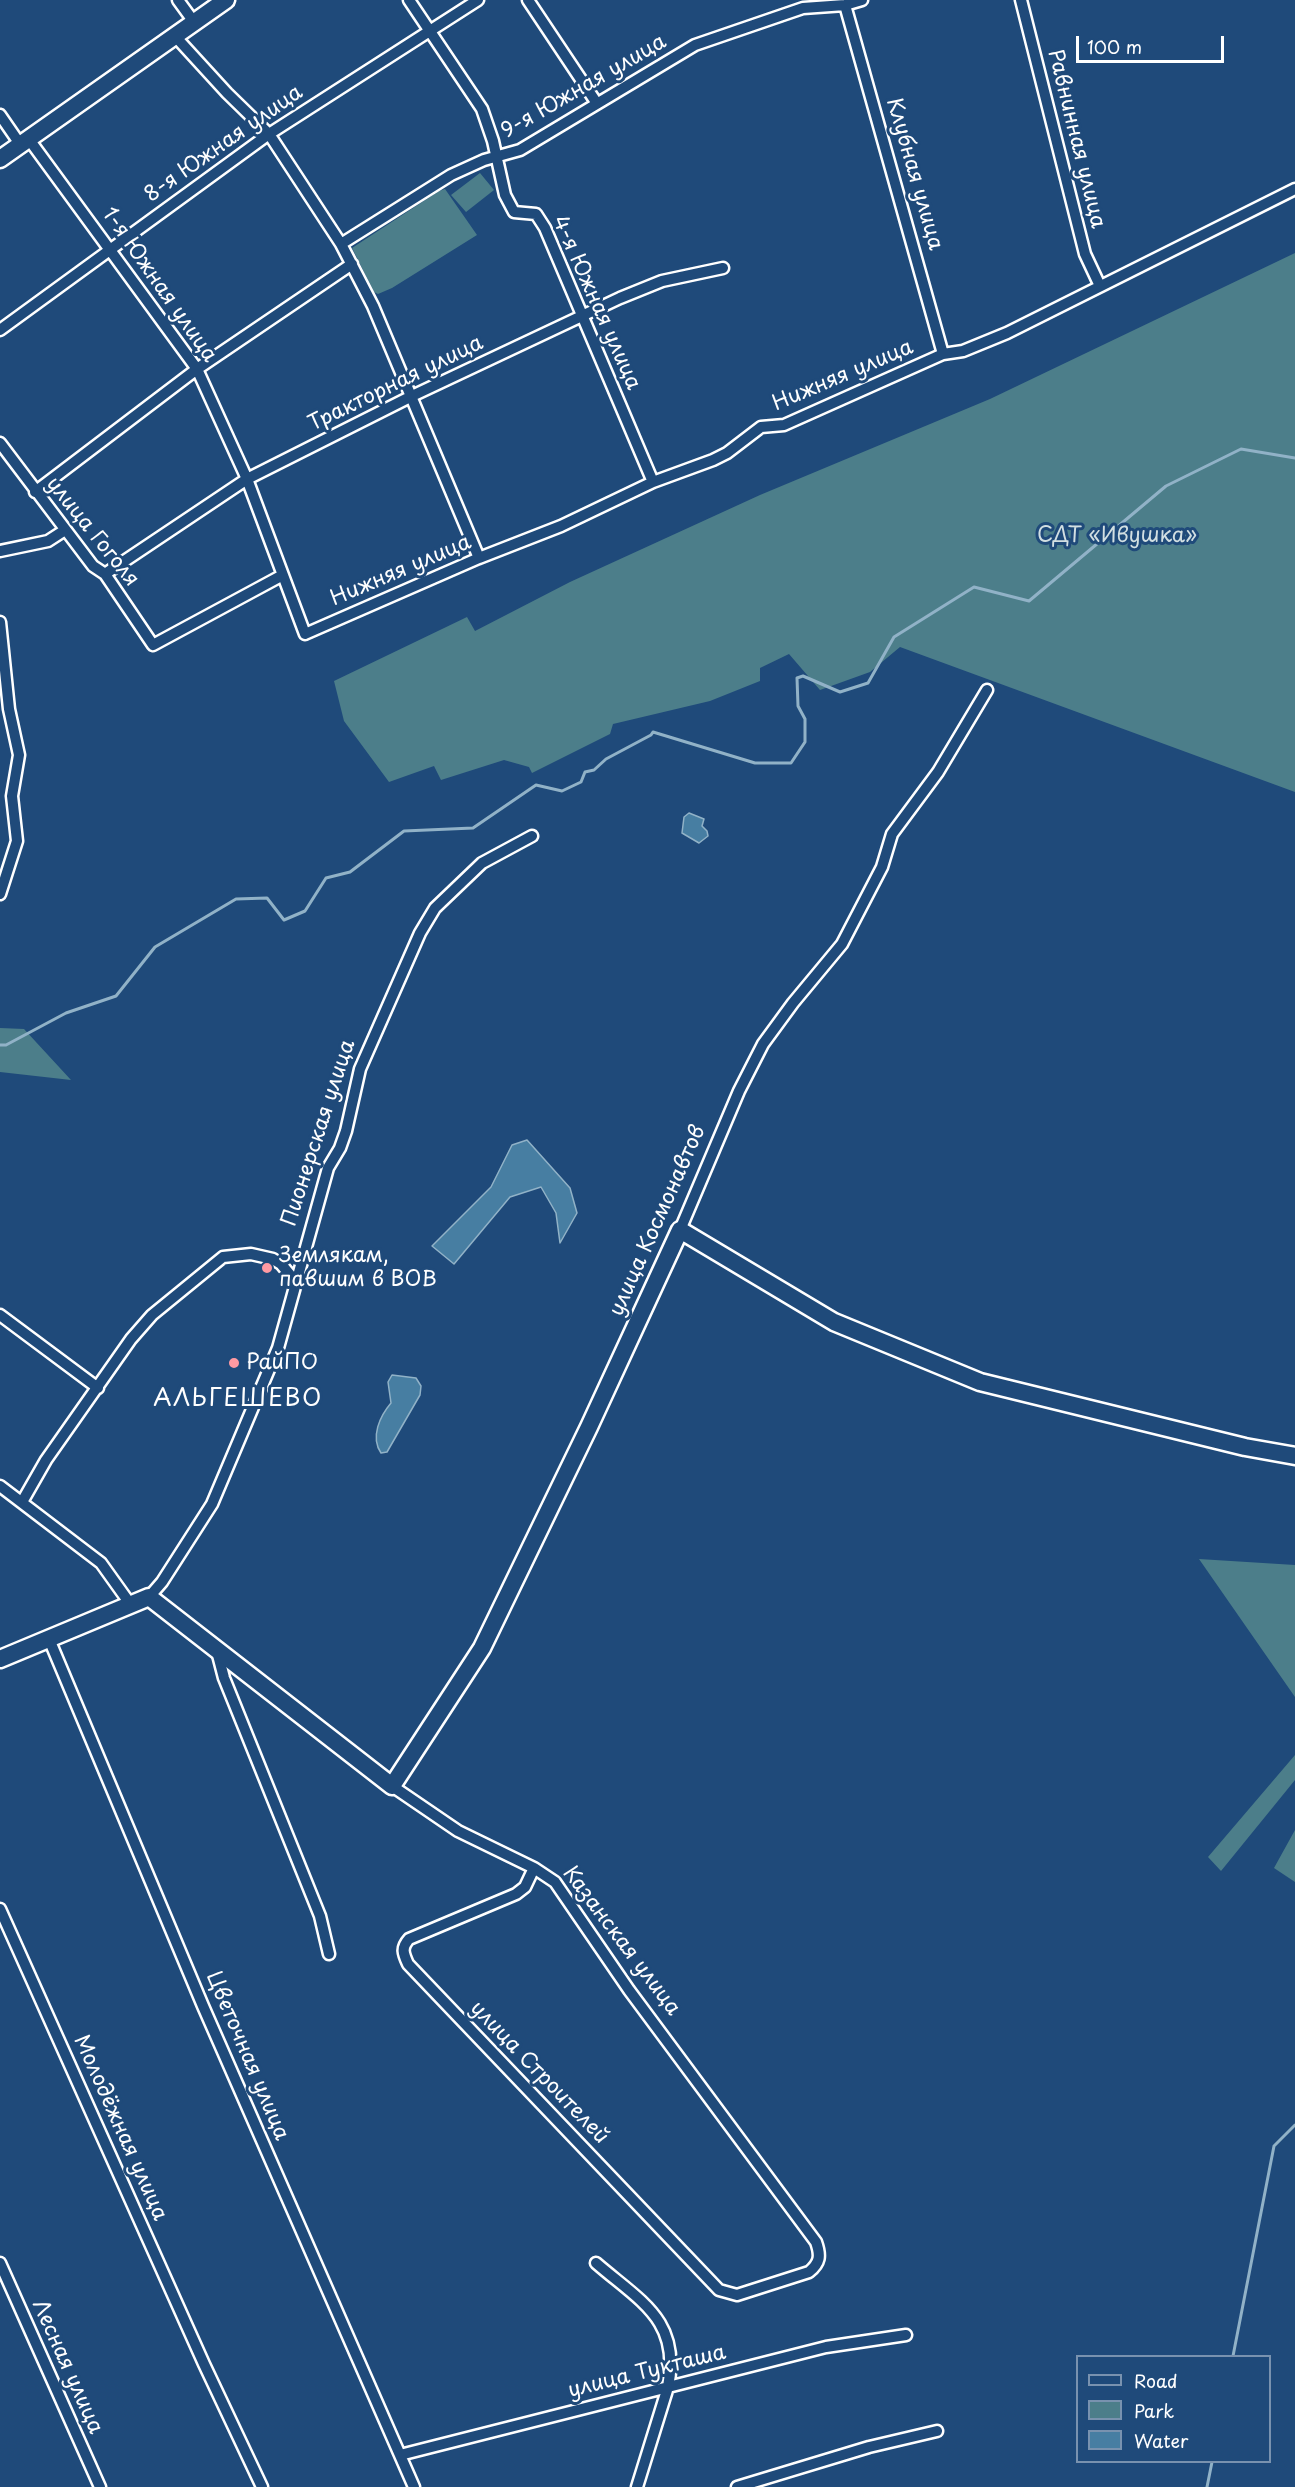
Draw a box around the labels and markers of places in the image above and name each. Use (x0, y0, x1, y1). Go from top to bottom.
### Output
place label: Землякам, павшим в ВОВ (279, 1243, 436, 1293)
marker: Землякам, павшим в ВОВ (260, 1261, 274, 1275)
place label: РайПО (246, 1350, 318, 1376)
marker: РайПО (227, 1356, 241, 1370)

